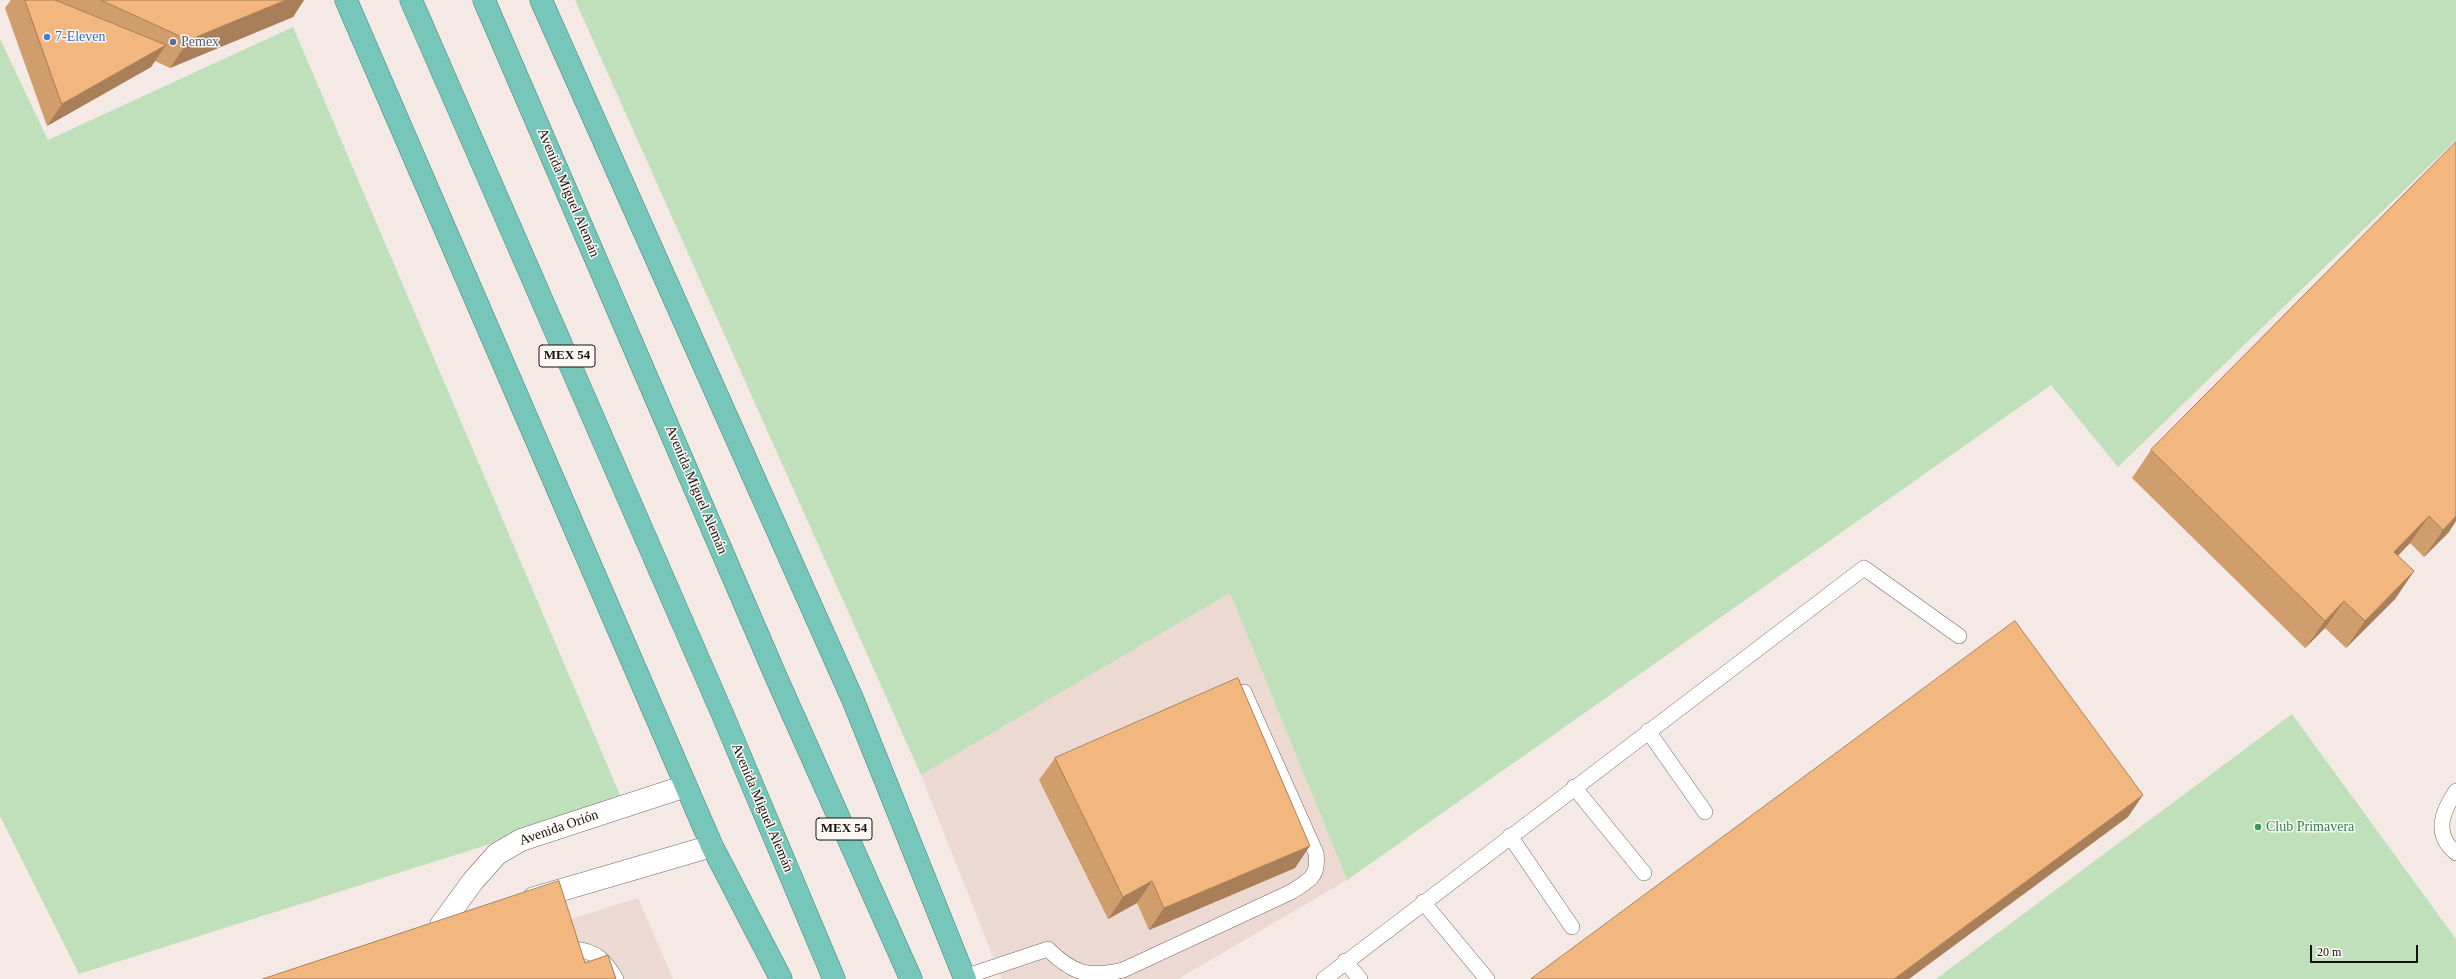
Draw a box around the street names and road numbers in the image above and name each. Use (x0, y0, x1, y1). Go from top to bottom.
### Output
street label: Avenida Miguel Alemán (533, 126, 603, 260)
road number: MEX 54 (539, 345, 595, 367)
street label: Avenida Miguel Alemán (661, 423, 731, 557)
street label: Avenida Miguel Alemán (727, 741, 797, 875)
street label: Avenida Orión (517, 807, 601, 849)
road number: MEX 54 (816, 818, 872, 840)

